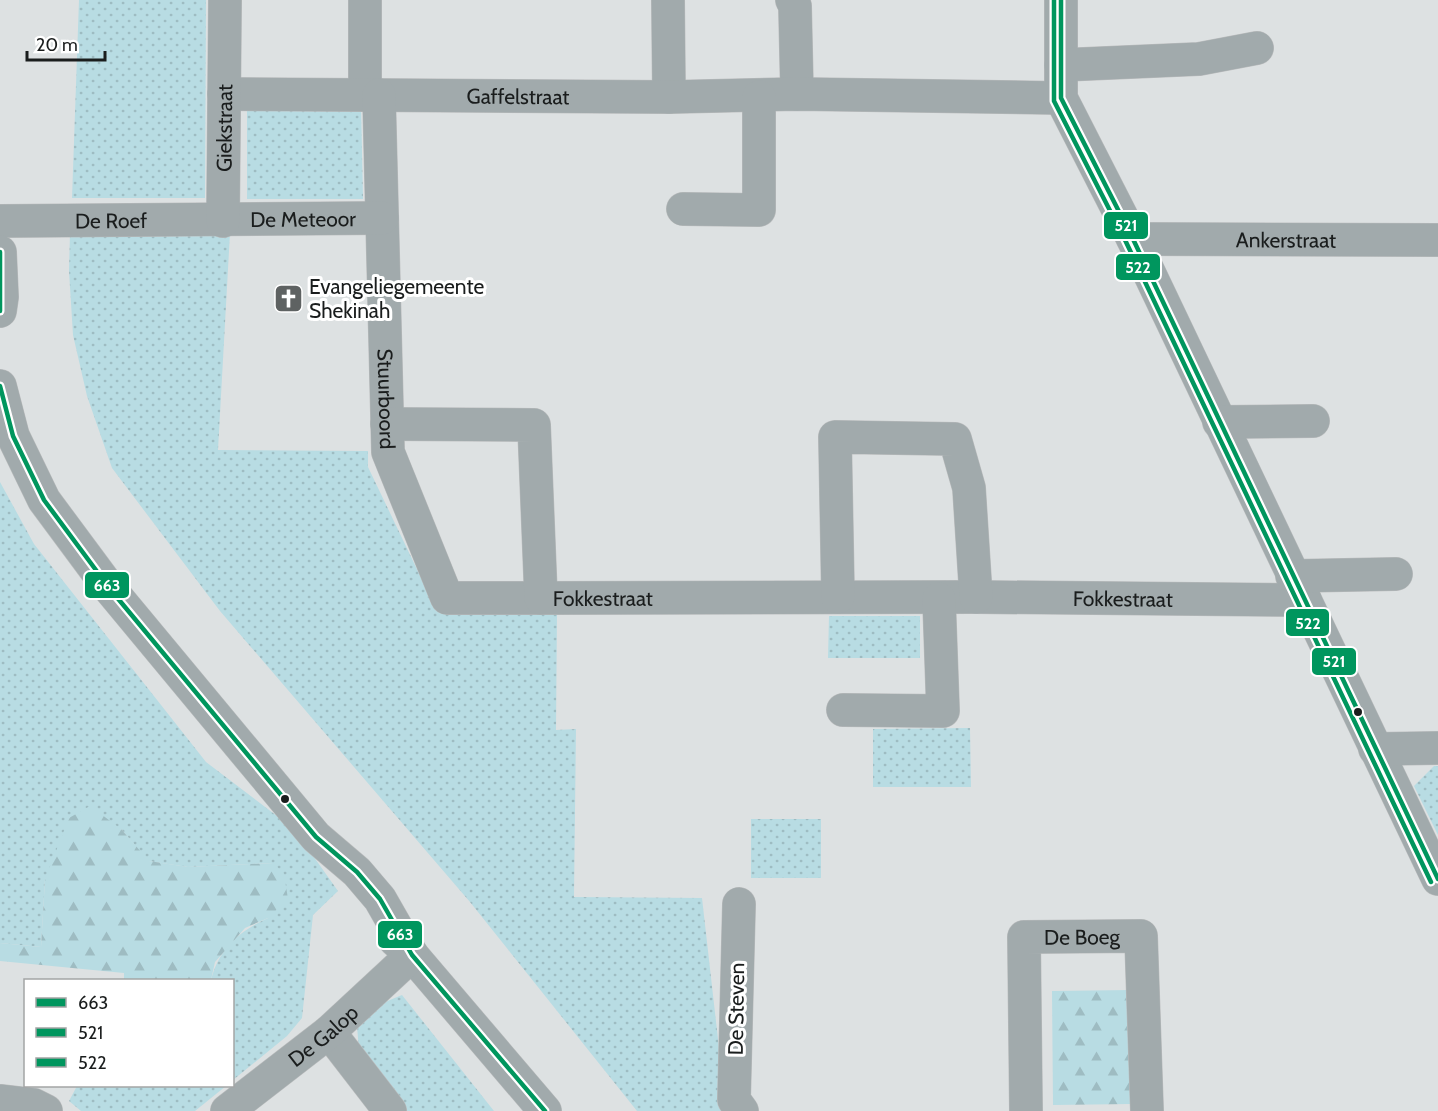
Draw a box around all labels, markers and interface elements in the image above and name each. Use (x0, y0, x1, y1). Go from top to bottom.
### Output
scale bar (27, 24, 105, 62)
text: 20 m (36, 34, 78, 56)
street label: Gaffelstraat (466, 83, 570, 109)
street label: Giekstraat (211, 84, 237, 172)
street label: De Meteoor (250, 206, 356, 232)
street label: De Roef (75, 207, 147, 233)
line badge: 521 (1103, 211, 1149, 240)
text: 521 (1115, 216, 1137, 235)
street label: Ankerstraat (1236, 227, 1336, 252)
line badge: 522 (1115, 253, 1161, 281)
text: 522 (1125, 258, 1151, 277)
place label: Evangeliegemeente Shekinah (309, 274, 484, 323)
church icon: Evangeliegemeente Shekinah (272, 282, 304, 314)
street label: Stuurboord (373, 348, 400, 449)
line badge: 663 (84, 571, 130, 599)
text: 663 (94, 576, 120, 595)
street label: Fokkestraat (553, 585, 653, 610)
street label: Fokkestraat (1073, 585, 1173, 611)
line badge: 522 (1285, 608, 1330, 637)
text: 522 (1295, 614, 1321, 633)
line badge: 521 (1311, 647, 1357, 676)
text: 521 (1323, 652, 1345, 671)
unlabelled marker (1352, 706, 1364, 718)
unlabelled marker (279, 793, 291, 805)
line badge: 663 (377, 920, 423, 949)
street label: De Boeg (1044, 924, 1121, 949)
text: 663 (387, 925, 413, 944)
street label: De Steven (723, 962, 749, 1056)
legend (24, 979, 234, 1087)
text: 663 (78, 992, 108, 1014)
street label: De Galop (283, 999, 363, 1072)
text: 521 (78, 1022, 103, 1044)
text: 522 (78, 1052, 107, 1074)

